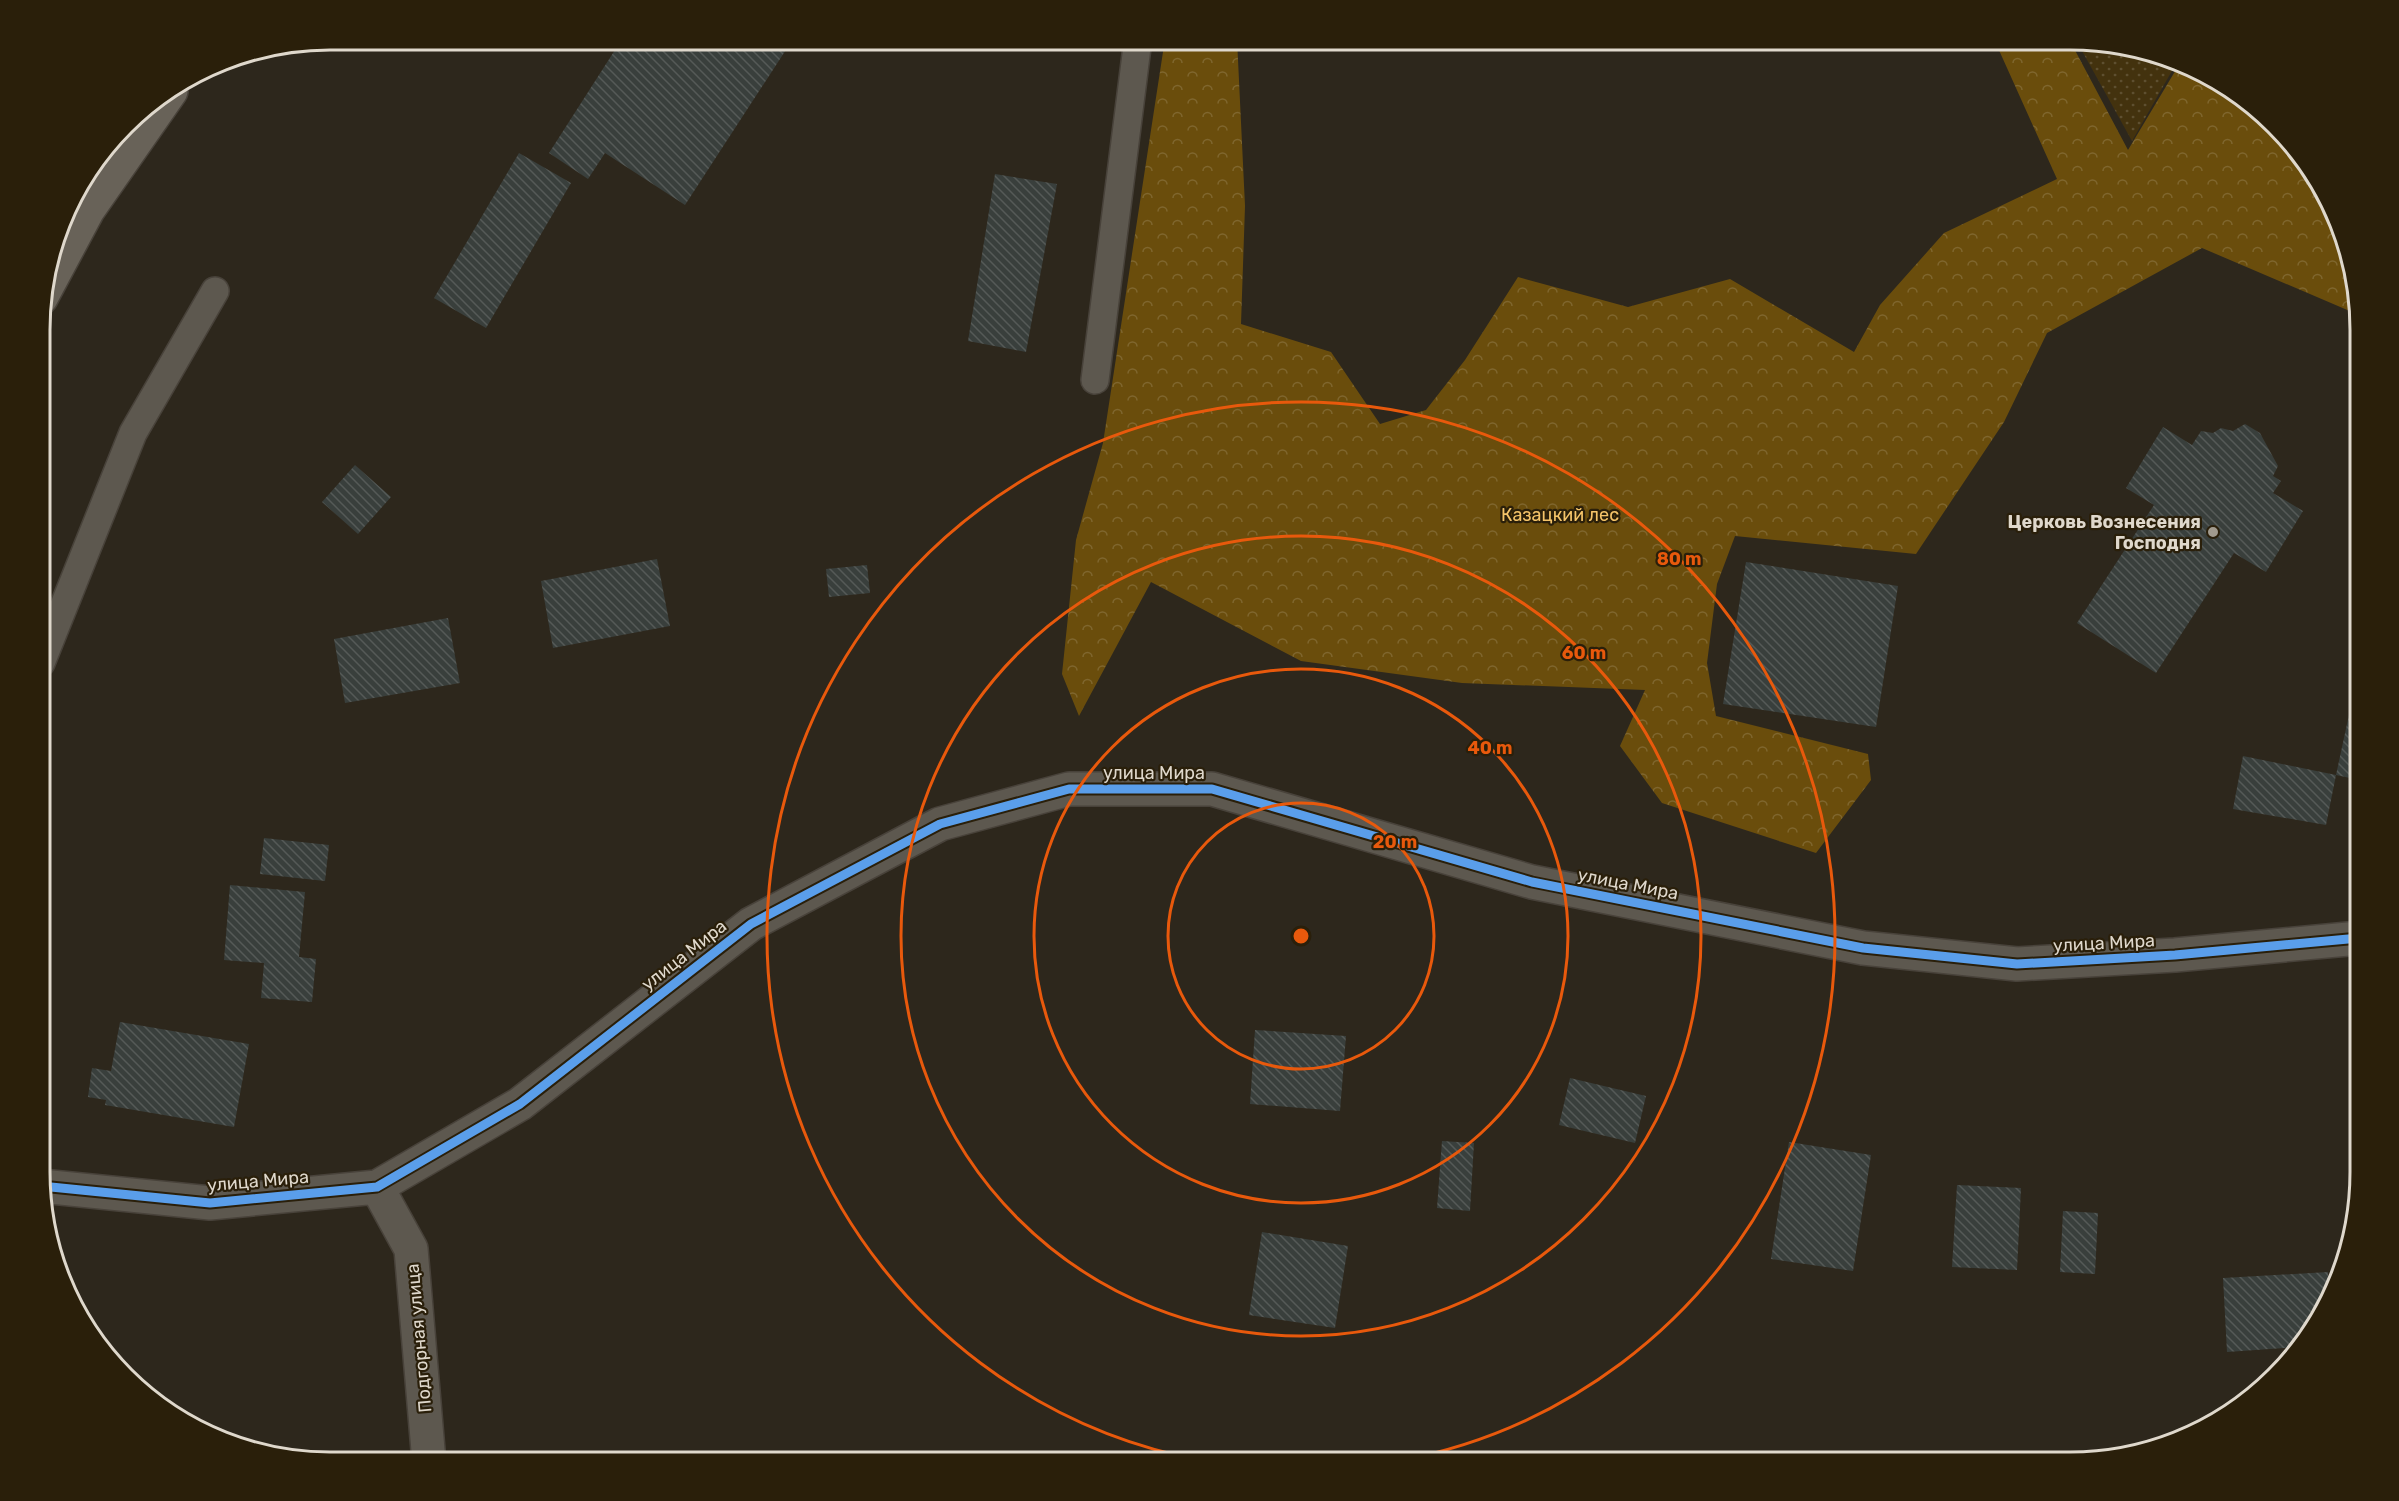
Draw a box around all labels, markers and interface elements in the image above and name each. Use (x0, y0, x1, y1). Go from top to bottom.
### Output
park label: Казацкий лес (1501, 504, 1619, 526)
place label: Церковь Вознесения Господня (2008, 511, 2201, 554)
marker: Церковь Вознесения Господня (2206, 525, 2220, 539)
text: 80 m (1657, 548, 1701, 570)
text: 60 m (1562, 642, 1606, 664)
text: 40 m (1468, 737, 1512, 759)
street label: улица Мира (1103, 762, 1205, 784)
text: 20 m (1373, 831, 1417, 853)
street label: улица Мира (1576, 863, 1680, 905)
street label: улица Мира (637, 915, 731, 995)
centre of rings (1291, 926, 1311, 946)
street label: улица Мира (2052, 929, 2156, 957)
street label: улица Мира (206, 1166, 310, 1196)
street label: Подгорная улица (402, 1263, 436, 1413)

